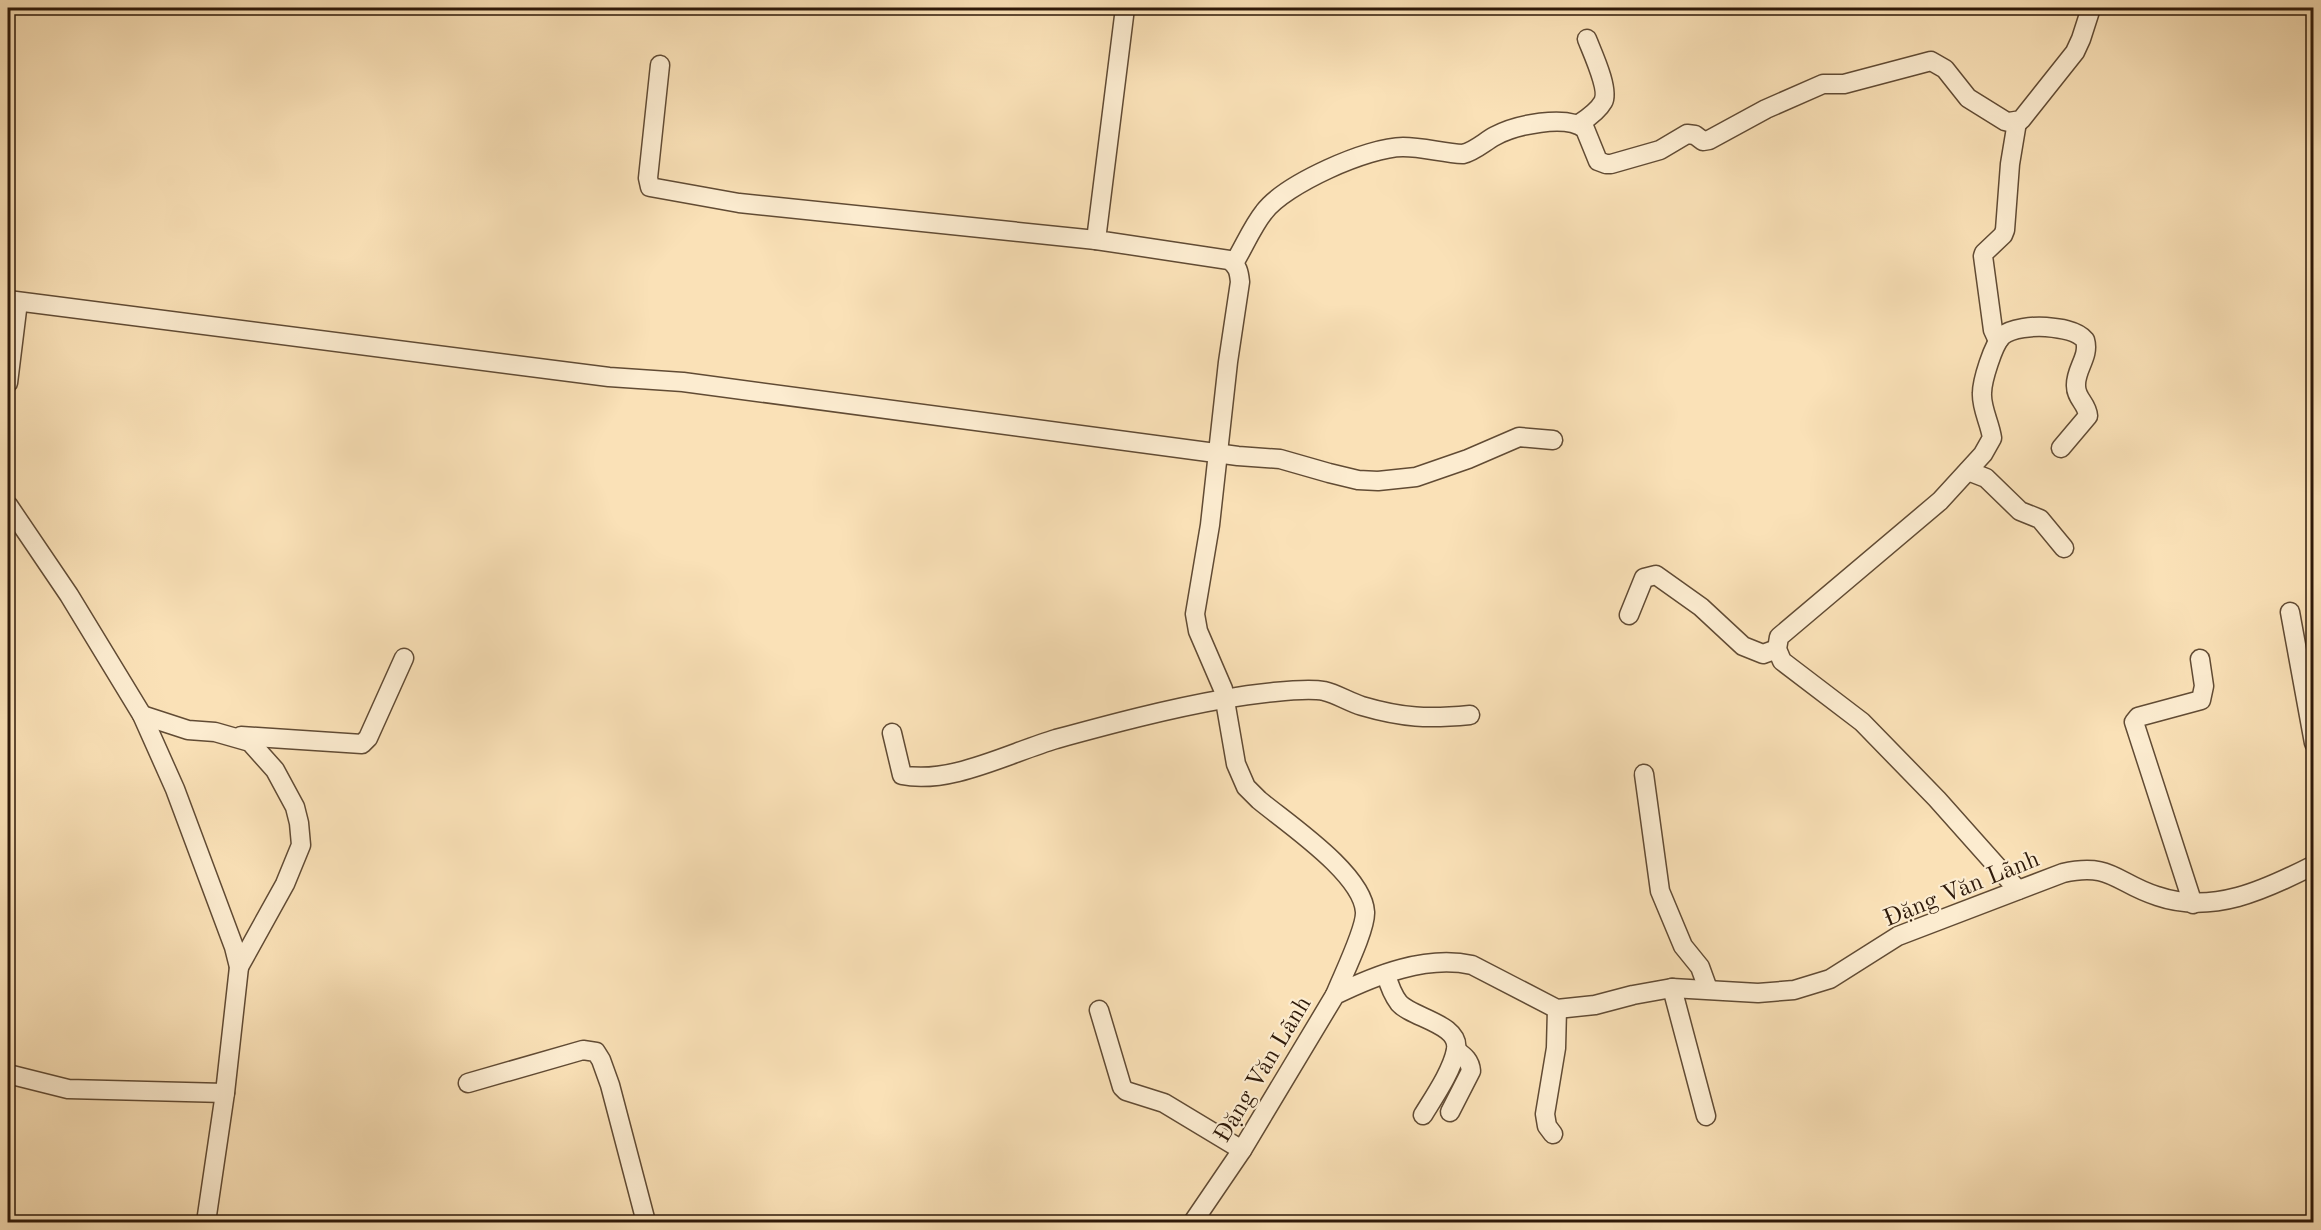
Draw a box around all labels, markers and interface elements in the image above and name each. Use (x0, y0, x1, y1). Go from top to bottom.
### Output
street label: Đặng Văn Lãnh (1880, 848, 2043, 932)
street label: Đặng Văn Lãnh (1211, 993, 1317, 1147)

